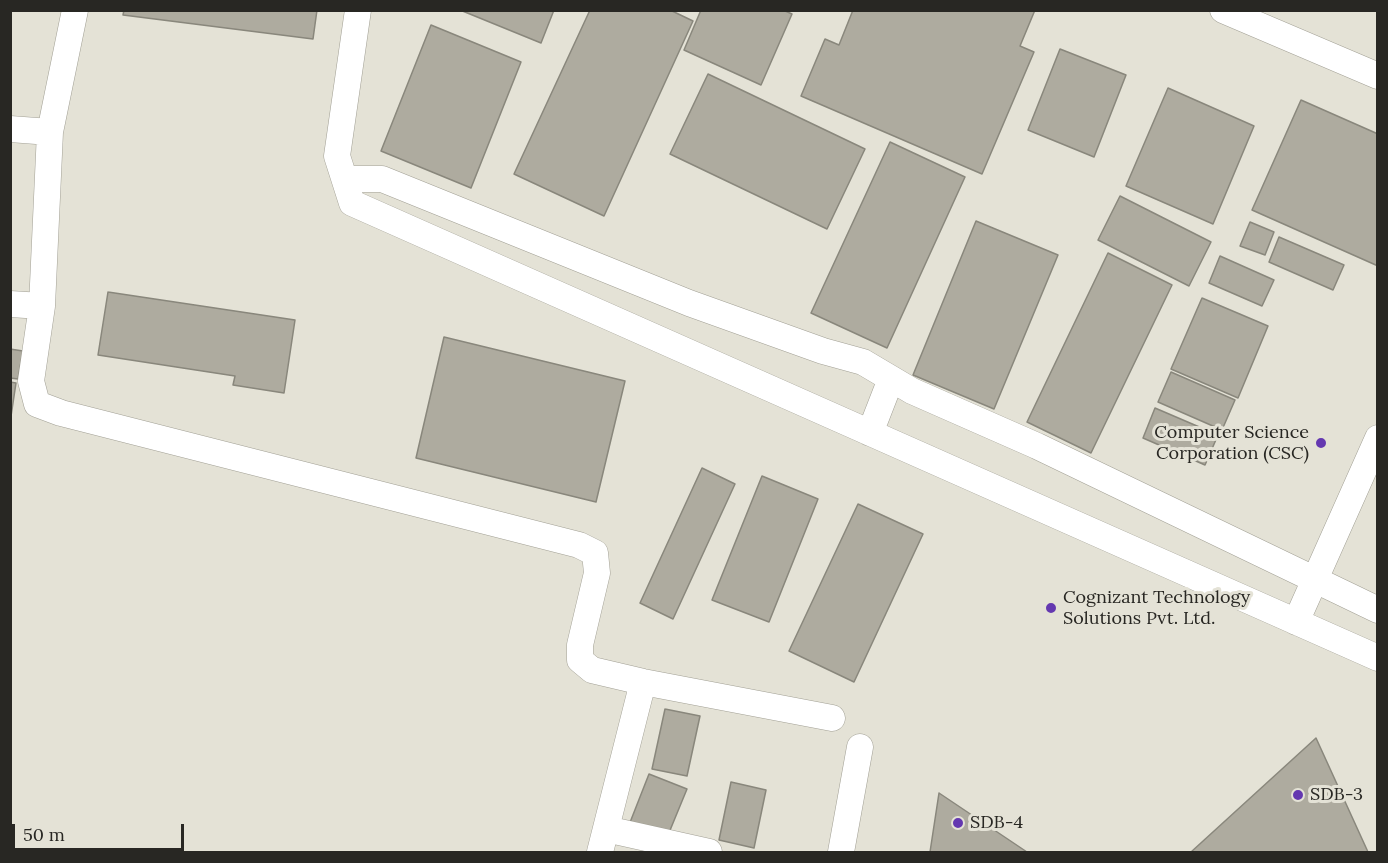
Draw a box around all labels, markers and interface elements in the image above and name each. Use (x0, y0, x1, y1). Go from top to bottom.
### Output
place label: Computer Science Corporation (CSC) (1154, 422, 1309, 464)
marker: Computer Science Corporation (CSC) (1314, 436, 1328, 450)
place label: Cognizant Technology Solutions Pvt. Ltd. (1063, 587, 1250, 630)
marker: Cognizant Technology Solutions Pvt. Ltd. (1044, 601, 1058, 615)
place label: SDB-3 (1310, 784, 1363, 806)
marker: SDB-3 (1291, 788, 1305, 802)
scale bar (15, 812, 188, 850)
place label: SDB-4 (970, 812, 1023, 834)
marker: SDB-4 (951, 816, 965, 830)
text: 50 m (23, 823, 65, 846)

